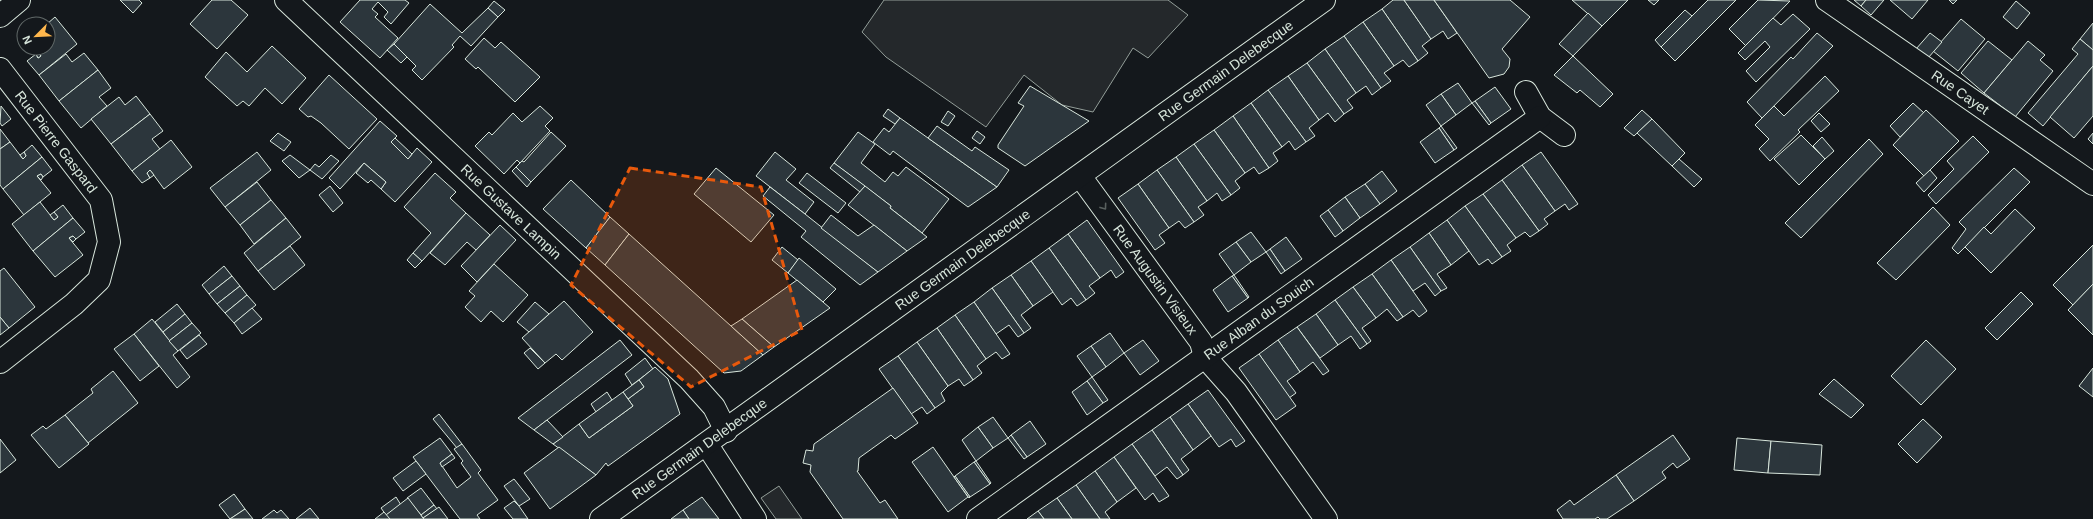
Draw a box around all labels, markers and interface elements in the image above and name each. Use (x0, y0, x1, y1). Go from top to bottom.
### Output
north arrow (16, 16, 56, 56)
street label: Rue Germain Delebecque (1155, 17, 1296, 124)
text: N (20, 34, 34, 46)
street label: Rue Cayet (1928, 67, 1992, 118)
street label: Rue Pierre Gaspard (12, 88, 101, 196)
street label: Rue Gustave Lampin (458, 161, 565, 263)
one-way arrow (1099, 203, 1107, 210)
street label: Rue Germain Delebecque (892, 206, 1033, 313)
street label: Rue Augustin Visieux (1110, 221, 1201, 338)
street label: Rue Alban du Souich (1201, 274, 1317, 363)
street label: Rue Germain Delebecque (629, 395, 770, 502)

